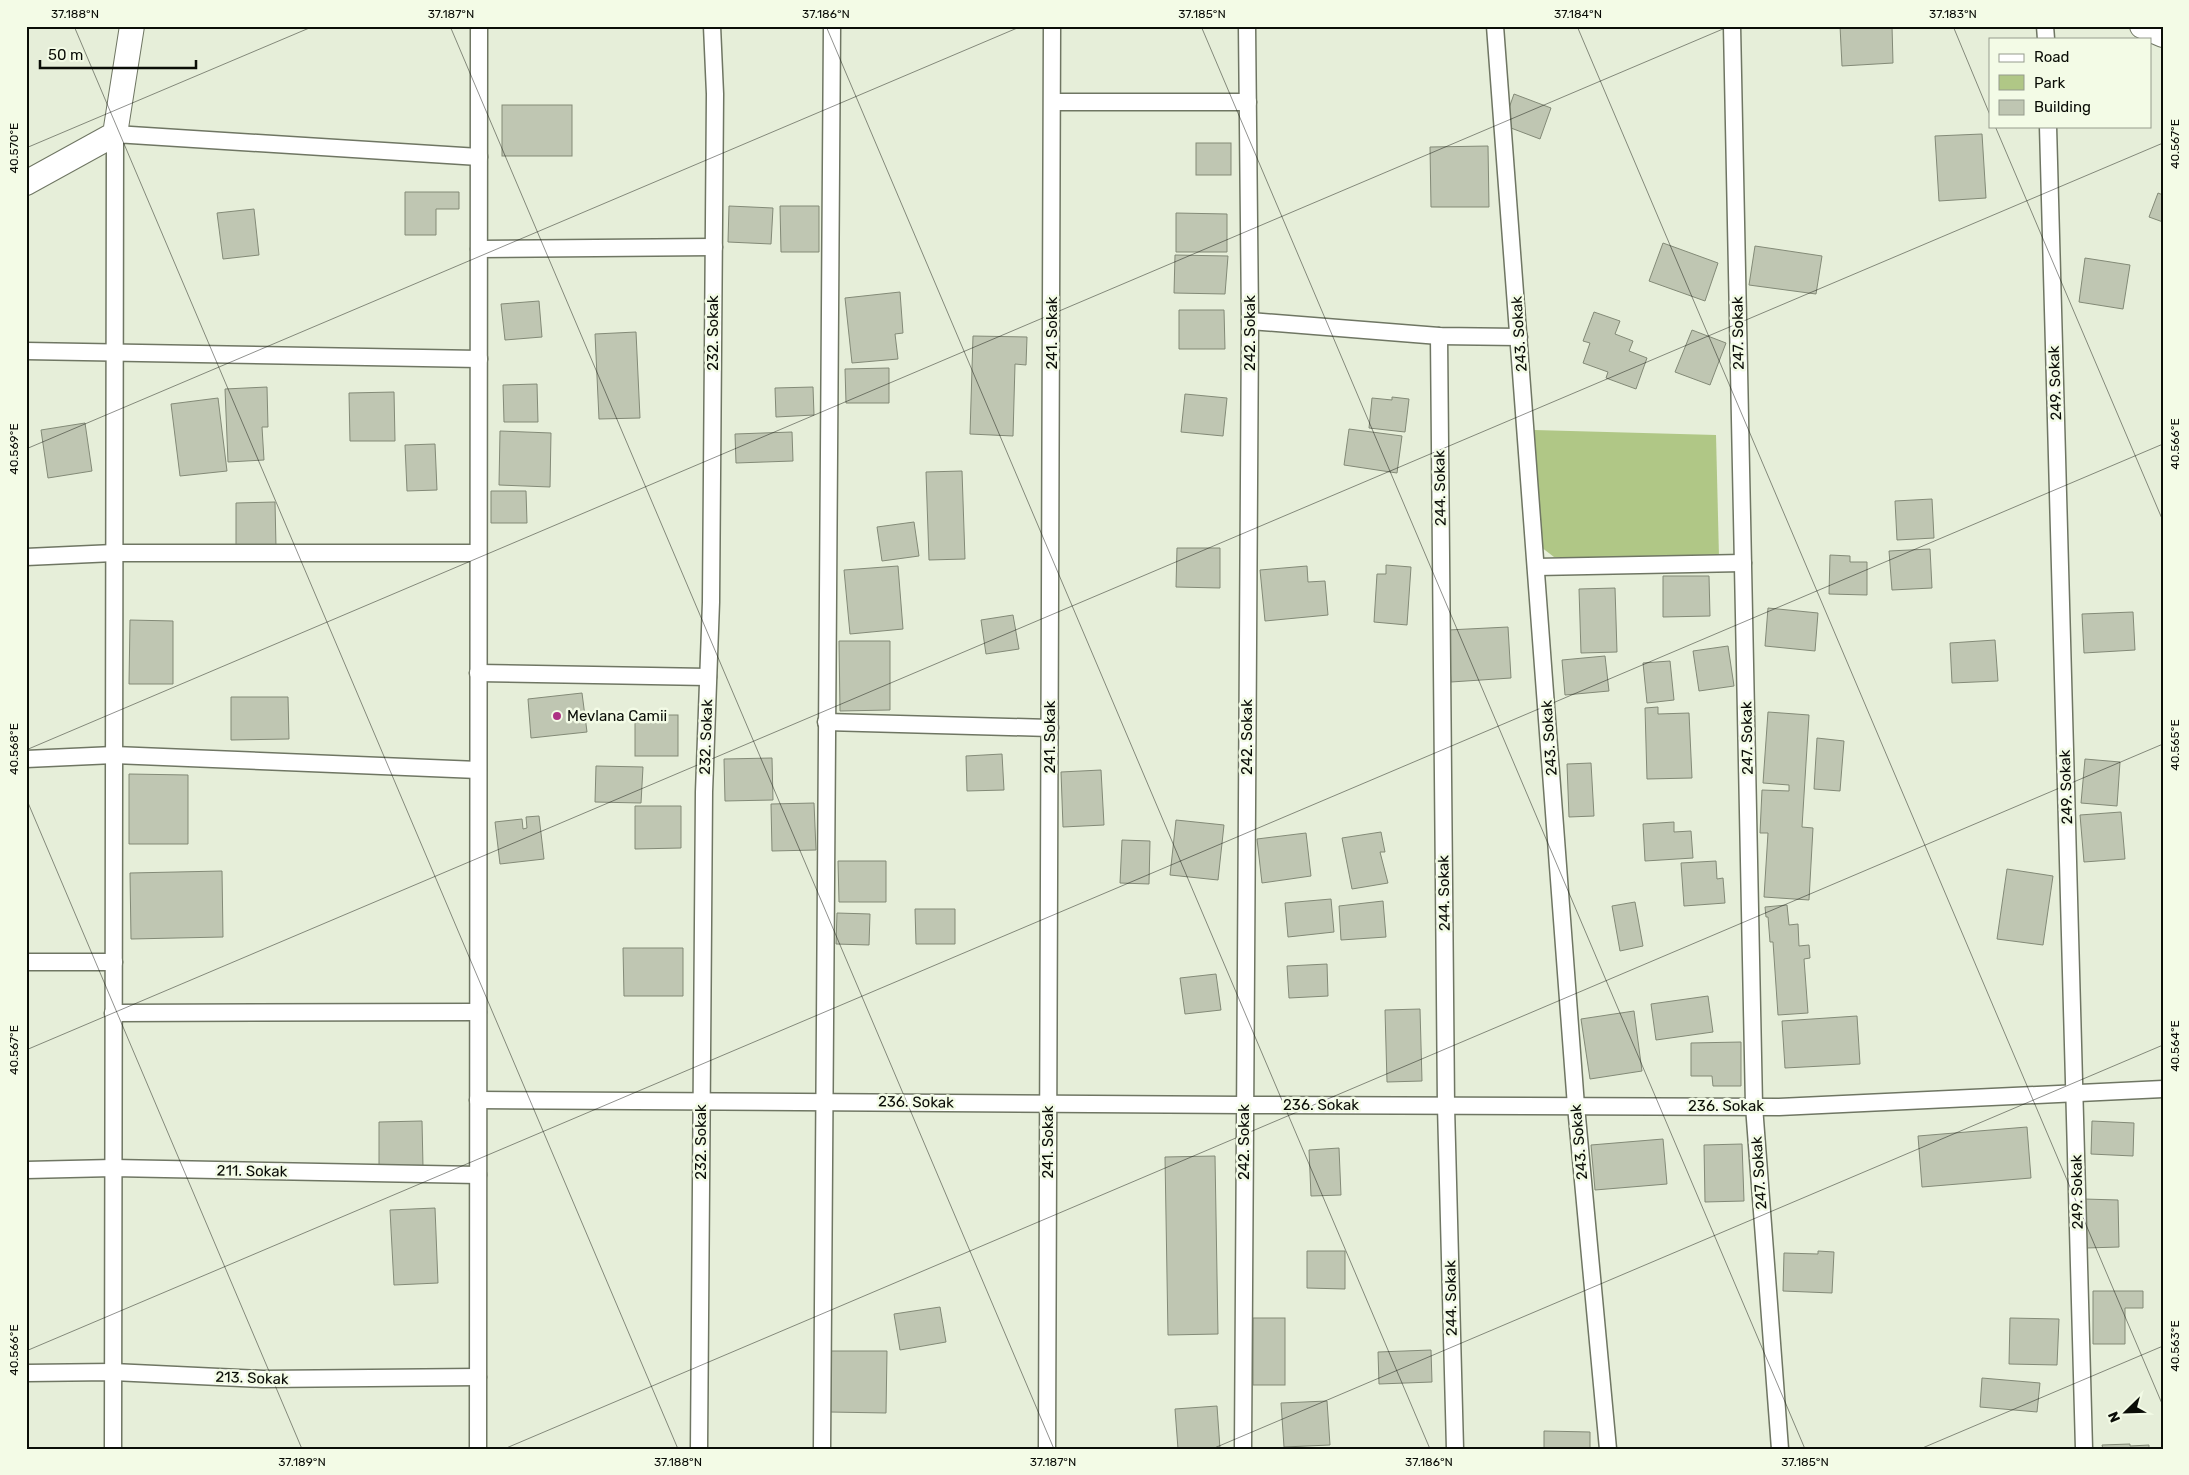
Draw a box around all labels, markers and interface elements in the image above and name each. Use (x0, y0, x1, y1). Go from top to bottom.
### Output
text: 37.188°N (51, 7, 99, 21)
text: 37.187°N (428, 7, 474, 21)
text: 37.186°N (802, 7, 850, 21)
text: 37.185°N (1178, 7, 1226, 21)
text: 37.184°N (1554, 7, 1602, 21)
text: 37.183°N (1929, 7, 1977, 21)
scale bar (40, 38, 196, 70)
legend (1989, 38, 2152, 128)
text: 50 m (48, 46, 83, 64)
text: Road (2034, 48, 2070, 66)
text: Park (2034, 74, 2065, 92)
text: Building (2034, 98, 2091, 116)
text: 40.567°E (2168, 119, 2182, 169)
text: 40.570°E (7, 123, 21, 173)
street label: 232. Sokak (704, 295, 722, 371)
street label: 242. Sokak (1241, 295, 1259, 371)
street label: 243. Sokak (1507, 295, 1531, 373)
street label: 241. Sokak (1043, 296, 1061, 370)
street label: 247. Sokak (1728, 296, 1748, 370)
street label: 249. Sokak (2045, 345, 2065, 421)
text: 40.566°E (2168, 418, 2182, 470)
text: 40.569°E (7, 423, 21, 475)
street label: 244. Sokak (1430, 450, 1450, 526)
street label: 232. Sokak (696, 699, 716, 775)
street label: 242. Sokak (1238, 699, 1256, 775)
street label: 243. Sokak (1537, 699, 1561, 777)
street label: 241. Sokak (1041, 700, 1059, 774)
street label: 247. Sokak (1737, 701, 1757, 775)
place label: Mevlana Camii (567, 707, 667, 725)
marker: Mevlana Camii (551, 710, 563, 722)
text: 40.565°E (2168, 719, 2182, 771)
text: 40.568°E (7, 723, 21, 775)
street label: 249. Sokak (2056, 749, 2076, 825)
street label: 244. Sokak (1434, 855, 1454, 931)
text: 40.564°E (2168, 1020, 2182, 1072)
text: 40.567°E (7, 1025, 21, 1075)
street label: 236. Sokak (878, 1092, 954, 1112)
street label: 236. Sokak (1283, 1096, 1359, 1114)
street label: 236. Sokak (1688, 1097, 1764, 1115)
street label: 243. Sokak (1567, 1103, 1591, 1181)
street label: 232. Sokak (692, 1104, 710, 1180)
street label: 242. Sokak (1235, 1104, 1253, 1180)
street label: 241. Sokak (1039, 1105, 1057, 1179)
street label: 247. Sokak (1747, 1135, 1771, 1210)
street label: 249. Sokak (2067, 1154, 2087, 1230)
street label: 211. Sokak (217, 1161, 288, 1181)
street label: 244. Sokak (1441, 1260, 1461, 1336)
text: 40.563°E (2168, 1320, 2182, 1372)
text: 40.566°E (7, 1324, 21, 1376)
street label: 213. Sokak (215, 1368, 289, 1388)
north arrow (2102, 1388, 2152, 1438)
text: N (2105, 1409, 2124, 1425)
text: 37.189°N (278, 1455, 326, 1469)
text: 37.188°N (654, 1455, 702, 1469)
text: 37.187°N (1030, 1455, 1076, 1469)
text: 37.186°N (1405, 1455, 1453, 1469)
text: 37.185°N (1781, 1455, 1829, 1469)

